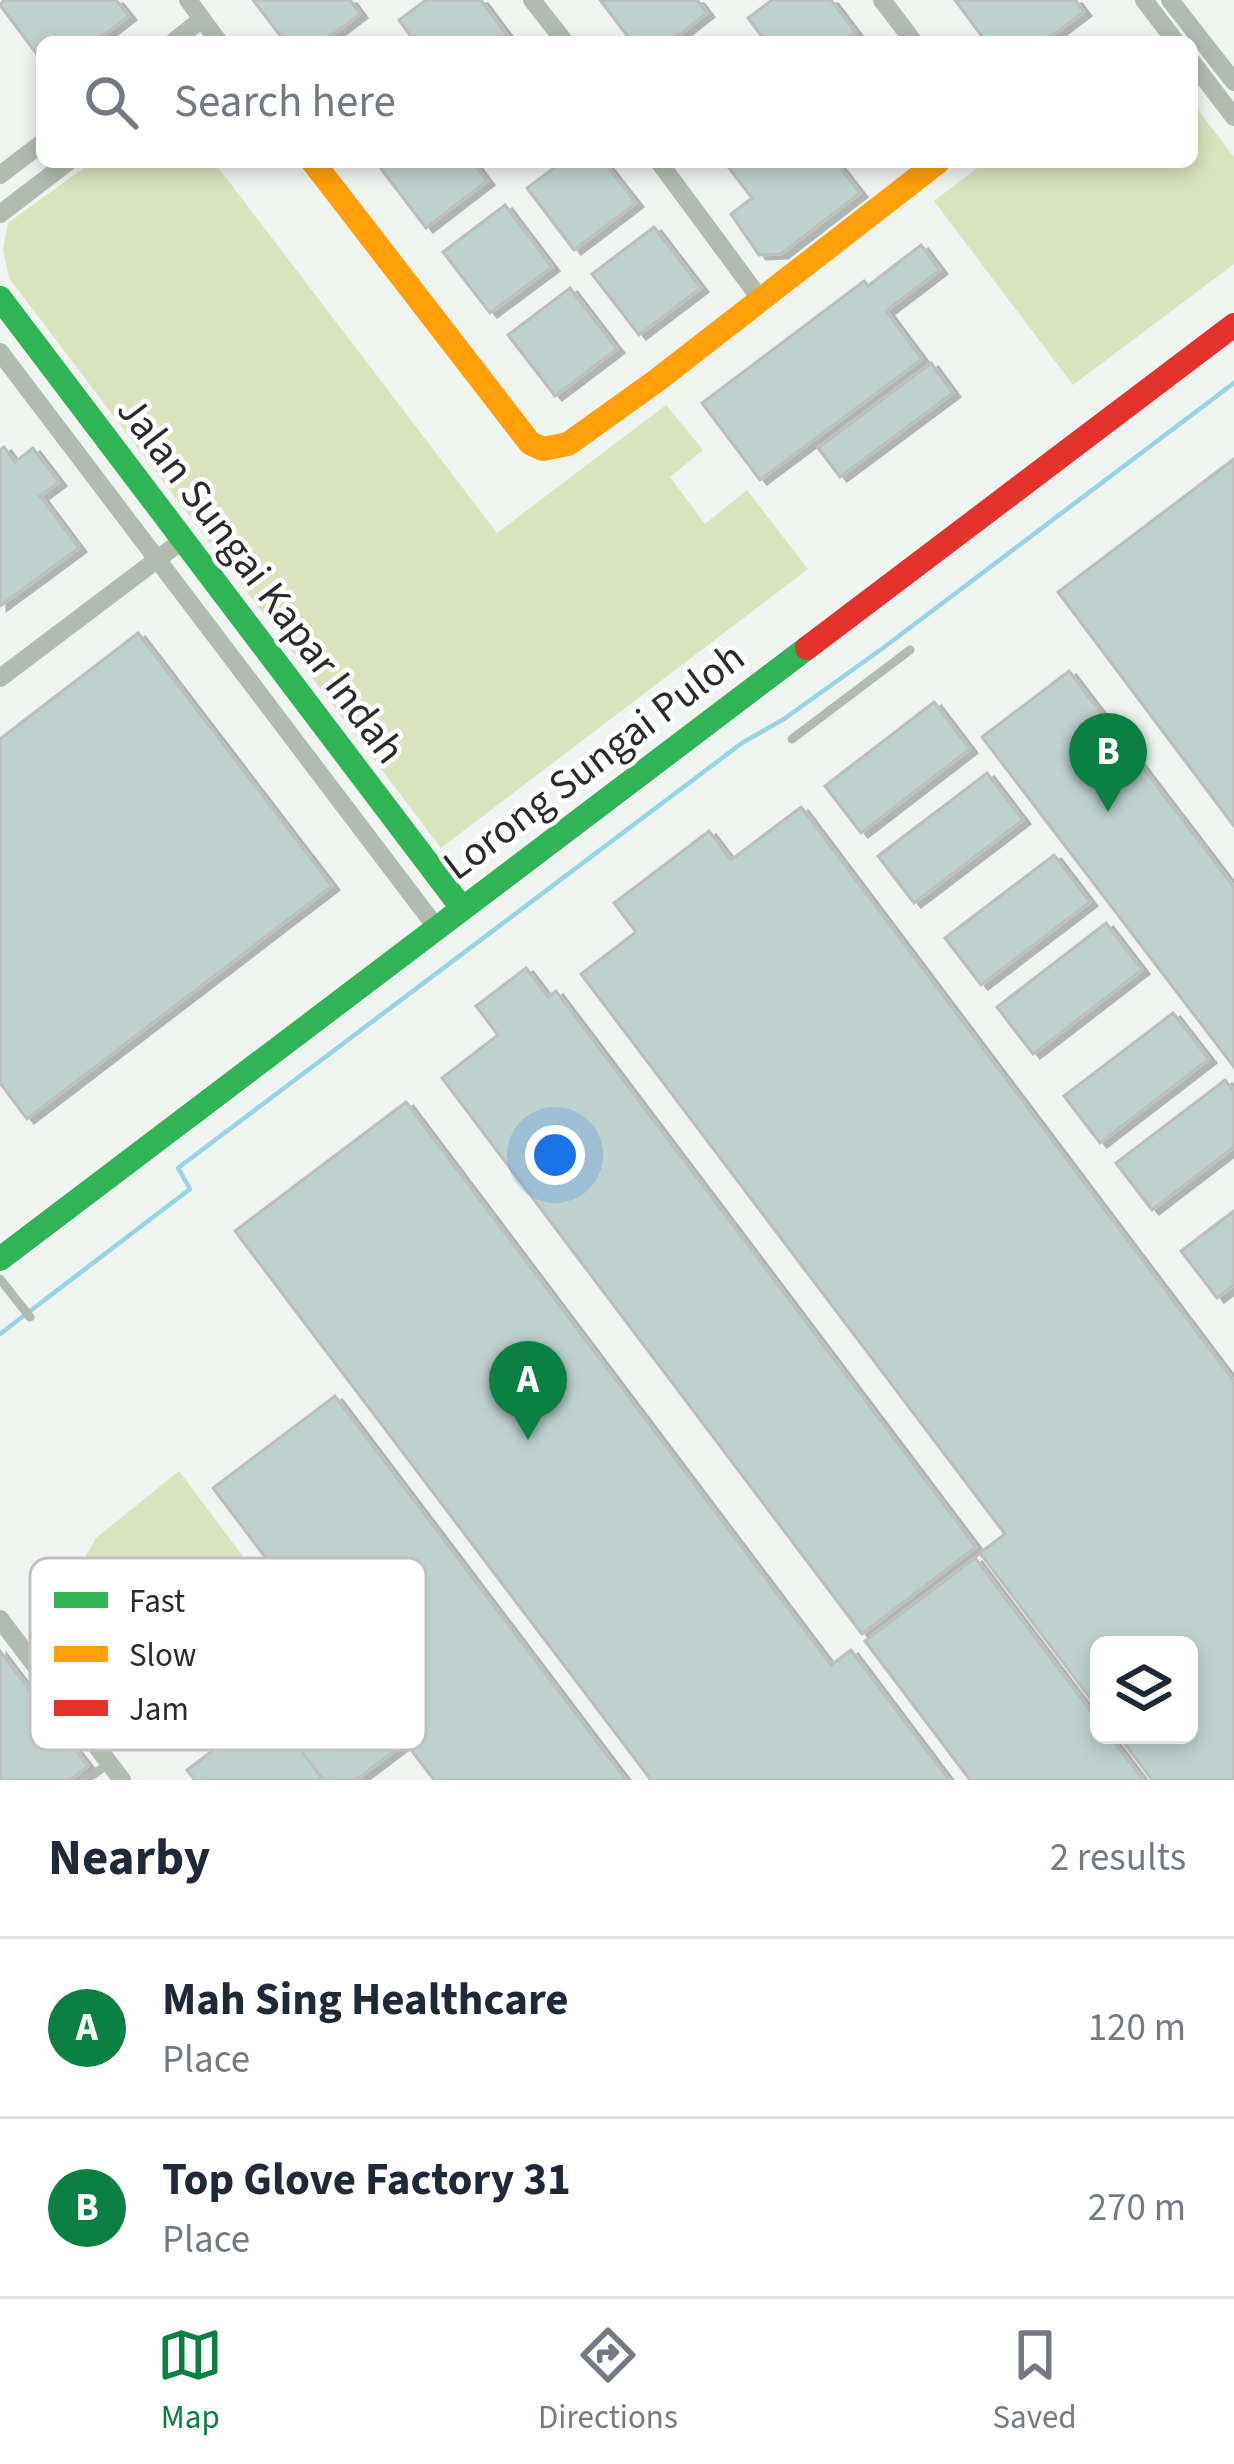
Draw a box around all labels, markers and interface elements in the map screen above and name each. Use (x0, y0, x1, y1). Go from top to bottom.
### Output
search box (36, 36, 1198, 168)
icon: search (78, 69, 144, 135)
text: Search here (174, 70, 396, 134)
street label: Jalan Sungai Kapar Indah (102, 384, 419, 777)
street label: Lorong Sungai Puloh (431, 628, 757, 895)
pin: B (1069, 713, 1147, 812)
your location (525, 1125, 585, 1185)
pin: A (489, 1341, 567, 1440)
legend (30, 1558, 426, 1750)
text: Fast (129, 1578, 185, 1625)
text: Slow (129, 1632, 197, 1679)
map controls (1090, 1636, 1198, 1744)
button: layers (1090, 1636, 1198, 1744)
text: Jam (129, 1686, 189, 1733)
text: Nearby (48, 1822, 210, 1894)
text: 2 results (1050, 1830, 1186, 1886)
text: Mah Sing Healthcare (162, 1968, 569, 2032)
text: A (76, 2000, 98, 2056)
text: 120 m (1088, 2000, 1186, 2056)
text: Place (162, 2032, 250, 2088)
text: Top Glove Factory 31 (162, 2148, 571, 2212)
text: B (75, 2180, 99, 2236)
text: 270 m (1088, 2180, 1186, 2236)
text: Place (162, 2212, 250, 2268)
tab: Map (157, 2322, 223, 2441)
tab: Directions (538, 2322, 678, 2441)
tab: Saved (992, 2322, 1077, 2441)

